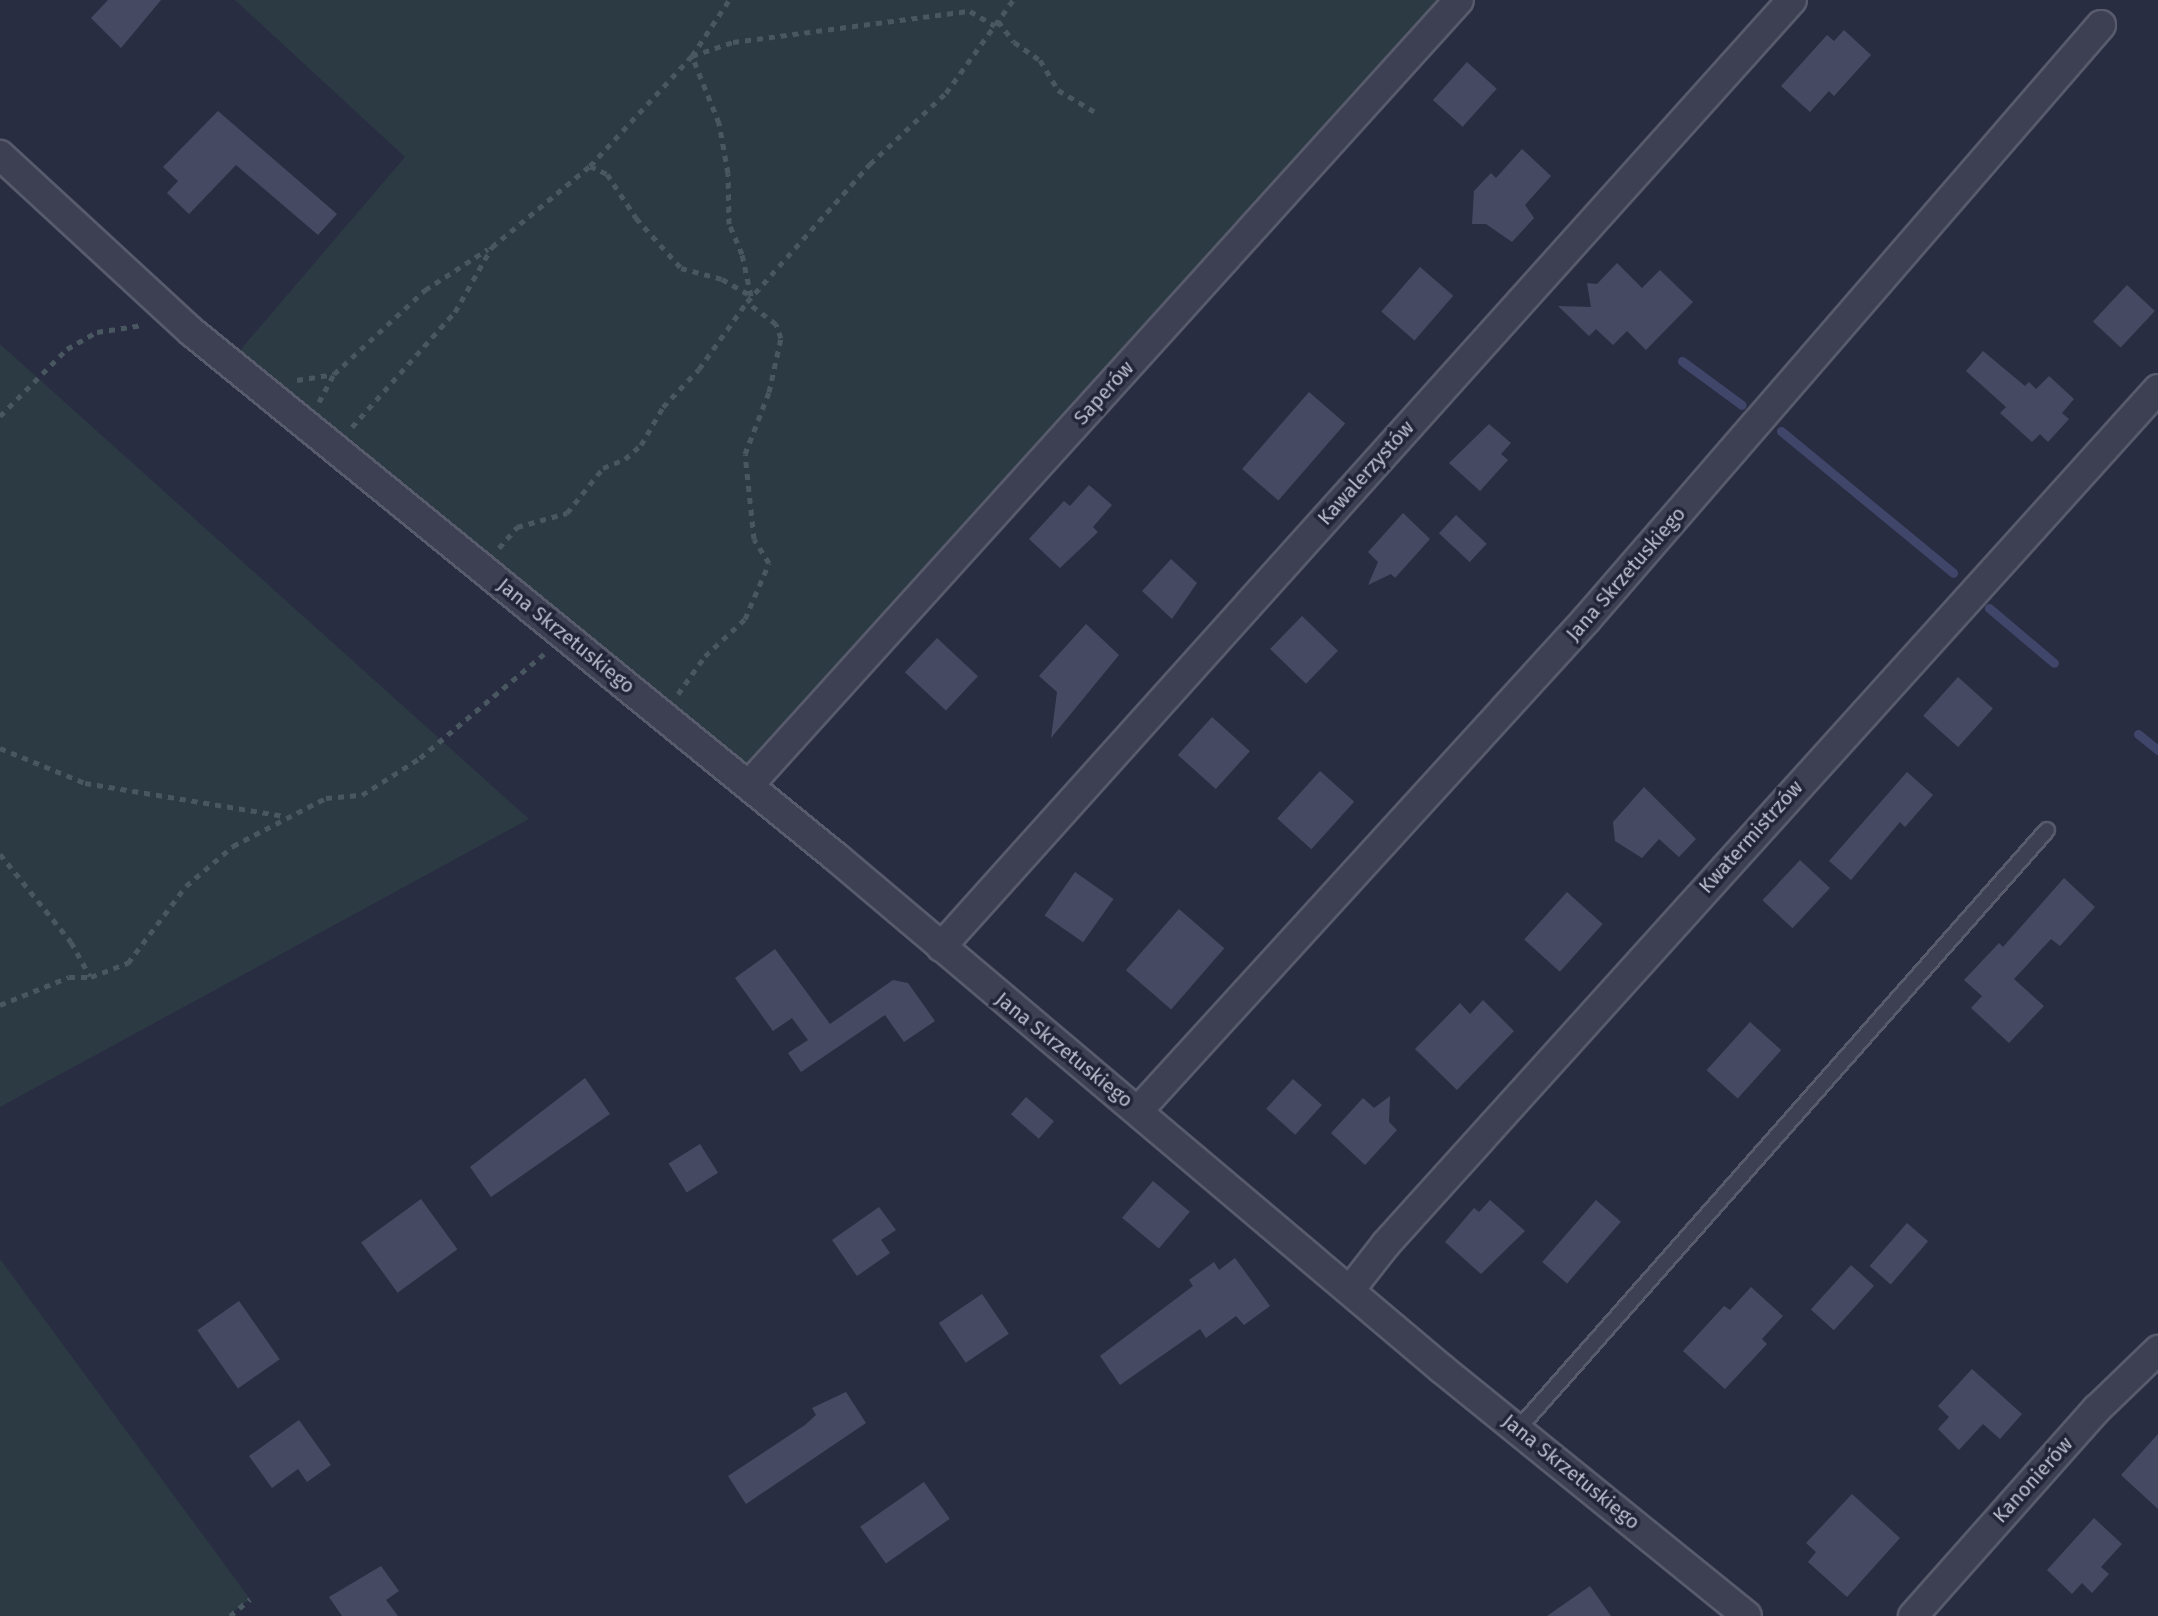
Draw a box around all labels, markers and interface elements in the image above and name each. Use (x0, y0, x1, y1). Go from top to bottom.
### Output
street label: Saperów (1069, 356, 1139, 430)
street label: Kawalerzystów (1313, 416, 1419, 530)
street label: Jana Skrzetuskiego (1561, 502, 1691, 646)
street label: Jana Skrzetuskiego (492, 573, 640, 699)
street label: Kwatermistrzów (1694, 776, 1808, 898)
street label: Jana Skrzetuskiego (990, 987, 1138, 1113)
street label: Jana Skrzetuskiego (1497, 1409, 1645, 1535)
street label: Kanonierów (1988, 1432, 2078, 1528)

